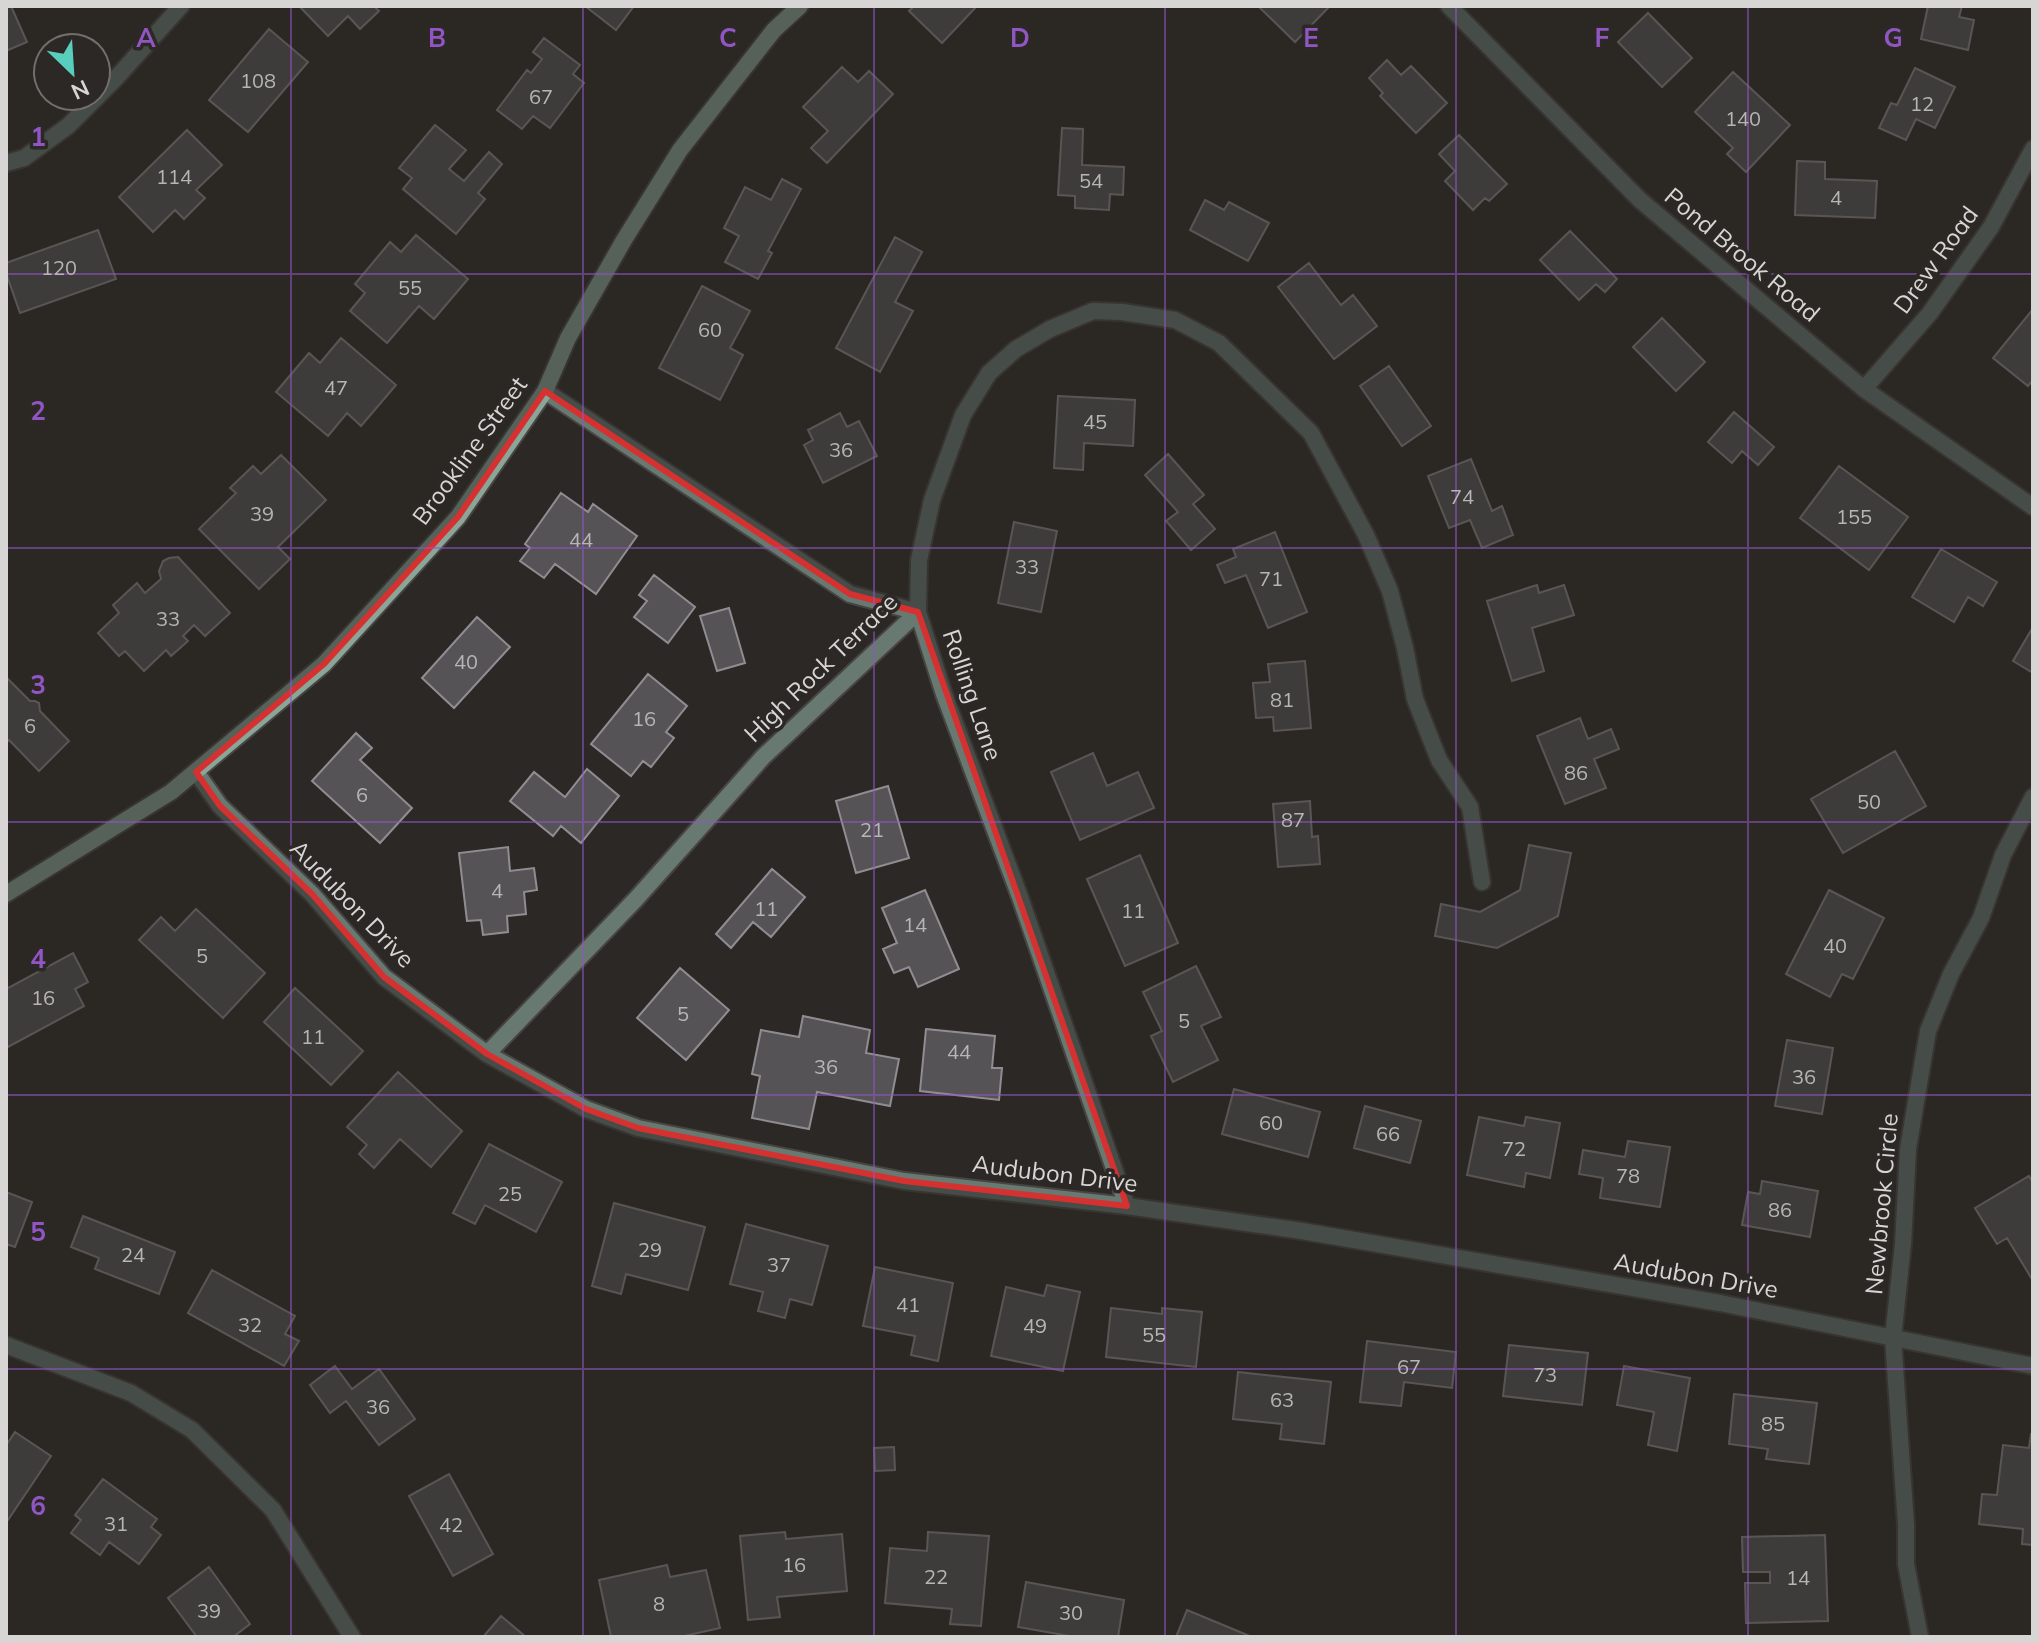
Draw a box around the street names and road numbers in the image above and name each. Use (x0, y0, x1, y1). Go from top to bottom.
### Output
street label: Pond Brook Road (1659, 181, 1826, 328)
street label: Drew Road (1886, 200, 1984, 319)
street label: Brookline Street (405, 370, 533, 530)
street label: High Rock Terrace (737, 586, 903, 748)
street label: Rolling Lane (937, 625, 1009, 764)
street label: Audubon Drive (284, 833, 421, 973)
street label: Newbrook Circle (1858, 1112, 1904, 1296)
street label: Audubon Drive (971, 1148, 1139, 1198)
street label: Audubon Drive (1612, 1246, 1781, 1304)

